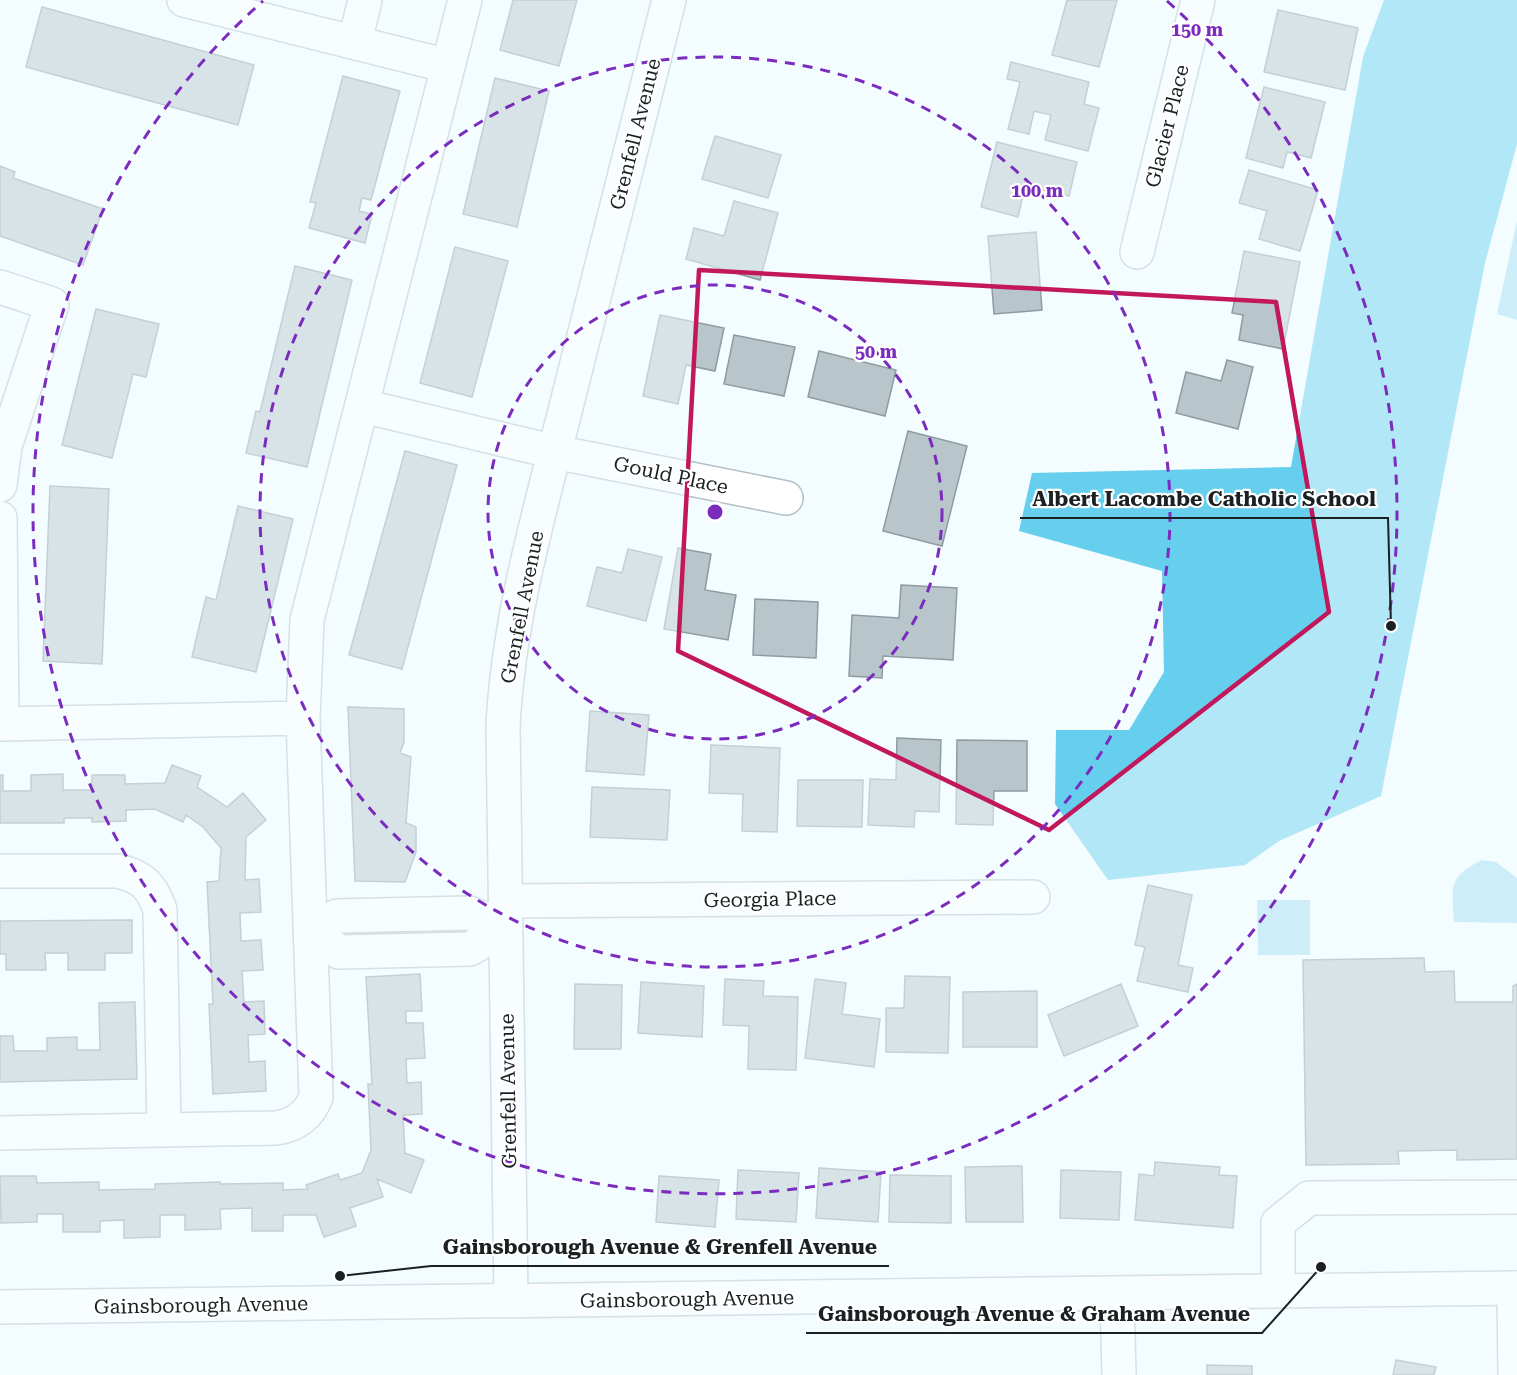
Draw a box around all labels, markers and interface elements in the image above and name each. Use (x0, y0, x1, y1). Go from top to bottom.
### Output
text: 150 m (1171, 19, 1224, 40)
street label: Grenfell Avenue (605, 56, 665, 212)
street label: Glacier Place (1140, 62, 1194, 190)
text: 100 m (1011, 180, 1064, 201)
text: 50 m (855, 341, 898, 362)
street label: Gould Place (612, 451, 730, 499)
callout: Albert Lacombe Catholic School (1020, 479, 1388, 518)
text: Albert Lacombe Catholic School (1032, 487, 1376, 511)
centre of rings (705, 502, 725, 522)
street label: Grenfell Avenue (495, 529, 549, 685)
street label: Georgia Place (704, 886, 837, 912)
street label: Grenfell Avenue (495, 1013, 521, 1169)
callout: Gainsborough Avenue & Grenfell Avenue (431, 1227, 889, 1266)
text: Gainsborough Avenue & Grenfell Avenue (443, 1235, 877, 1259)
street label: Gainsborough Avenue (580, 1285, 794, 1313)
street label: Gainsborough Avenue (94, 1291, 308, 1319)
callout: Gainsborough Avenue & Graham Avenue (806, 1294, 1262, 1333)
text: Gainsborough Avenue & Graham Avenue (818, 1302, 1250, 1326)

